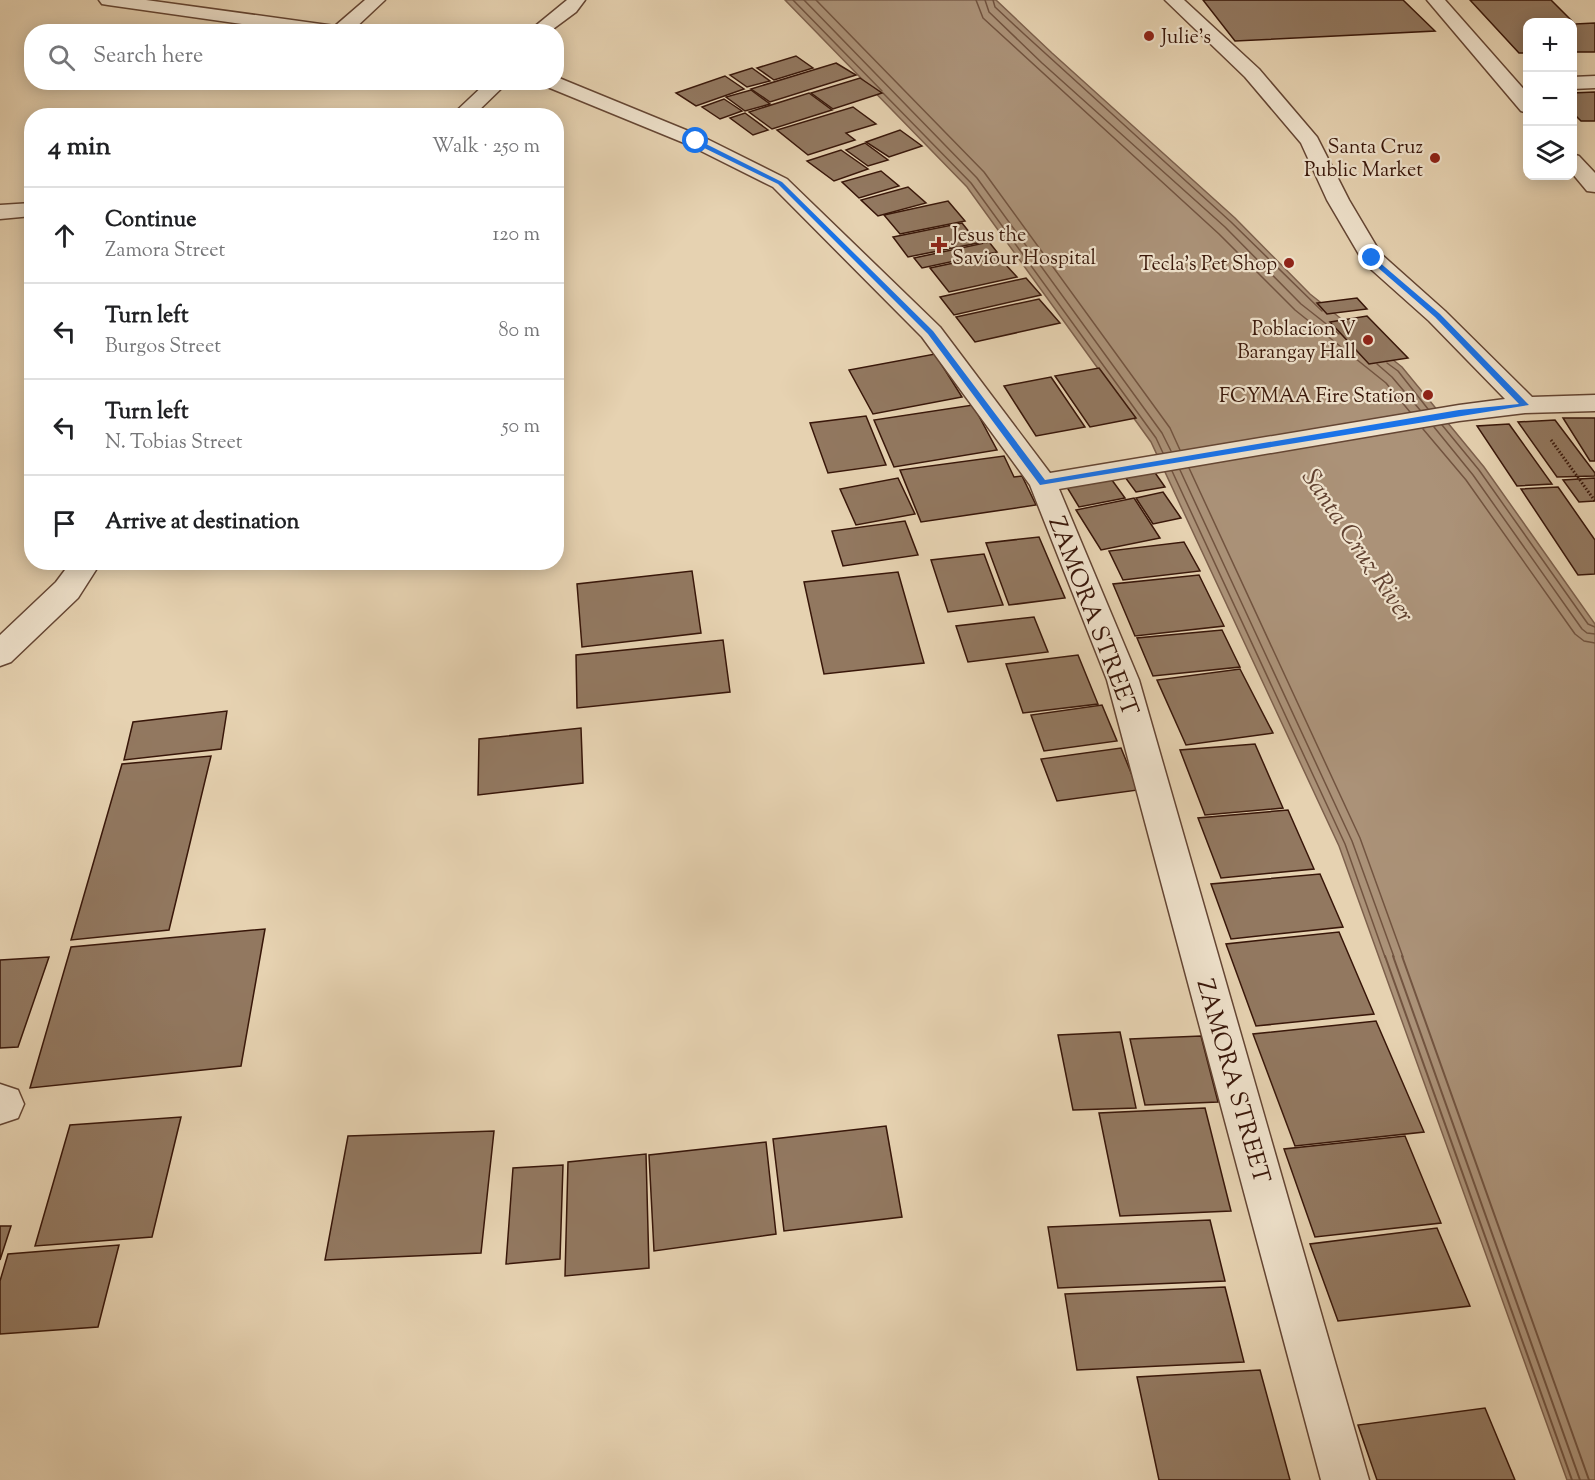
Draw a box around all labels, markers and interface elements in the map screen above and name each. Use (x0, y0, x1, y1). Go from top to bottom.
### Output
map controls (1523, 18, 1577, 180)
button: + (1523, 18, 1577, 72)
search box (24, 24, 564, 90)
place label: Julie's (1160, 24, 1211, 53)
marker: Julie's (1142, 29, 1156, 43)
icon: search (45, 41, 78, 74)
text: Search here (93, 41, 203, 73)
button: − (1523, 72, 1577, 126)
button: layers (1523, 126, 1577, 180)
route start (682, 127, 708, 153)
text: 4 min (48, 129, 111, 166)
text: Walk · 250 m (432, 133, 540, 162)
place label: Santa Cruz Public Market (1304, 134, 1423, 186)
marker: Santa Cruz Public Market (1428, 151, 1442, 165)
text: Continue (105, 205, 196, 237)
icon: ahead (48, 219, 81, 252)
text: 120 m (492, 221, 540, 250)
place label: Jesus the Saviour Hospital (951, 222, 1096, 274)
marker: Jesus the Saviour Hospital (930, 236, 948, 254)
text: Zamora Street (105, 237, 225, 266)
route end (1358, 244, 1384, 270)
place label: Tecla's Pet Shop (1139, 251, 1277, 280)
marker: Tecla's Pet Shop (1282, 256, 1296, 270)
text: Turn left (105, 301, 188, 333)
icon: left (48, 315, 81, 348)
place label: Poblacion V Barangay Hall (1237, 316, 1356, 368)
text: 80 m (499, 317, 540, 346)
text: Burgos Street (105, 333, 221, 362)
marker: Poblacion V Barangay Hall (1361, 333, 1375, 347)
place label: FCYMAA Fire Station (1219, 383, 1416, 412)
marker: FCYMAA Fire Station (1421, 388, 1435, 402)
text: Turn left (105, 397, 188, 429)
icon: left (48, 411, 81, 444)
text: 50 m (502, 413, 540, 442)
text: N. Tobias Street (105, 429, 243, 458)
water label: Santa Cruz River (1292, 462, 1422, 631)
icon: arrive (48, 507, 81, 540)
text: Arrive at destination (105, 507, 300, 539)
street label: ZAMORA STREET (1038, 512, 1146, 722)
street label: ZAMORA STREET (1187, 975, 1278, 1188)

